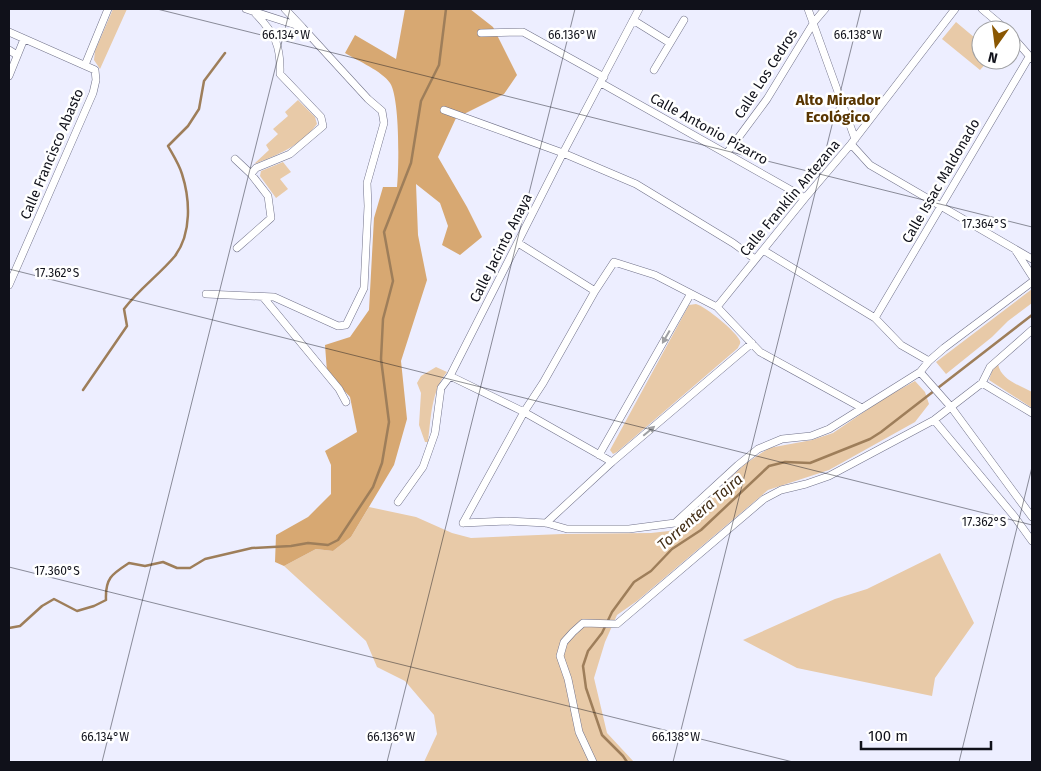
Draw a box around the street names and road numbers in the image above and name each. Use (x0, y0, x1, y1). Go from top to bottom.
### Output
street label: Calle Los Cedros (731, 26, 801, 122)
street label: Calle Francisco Abasto (17, 86, 87, 222)
street label: Calle Antonio Pizarro (647, 90, 771, 168)
street label: Calle Issac Maldonado (898, 116, 984, 246)
street label: Calle Franklin Antezana (736, 136, 844, 260)
street label: Calle Jacinto Anaya (466, 191, 536, 305)

